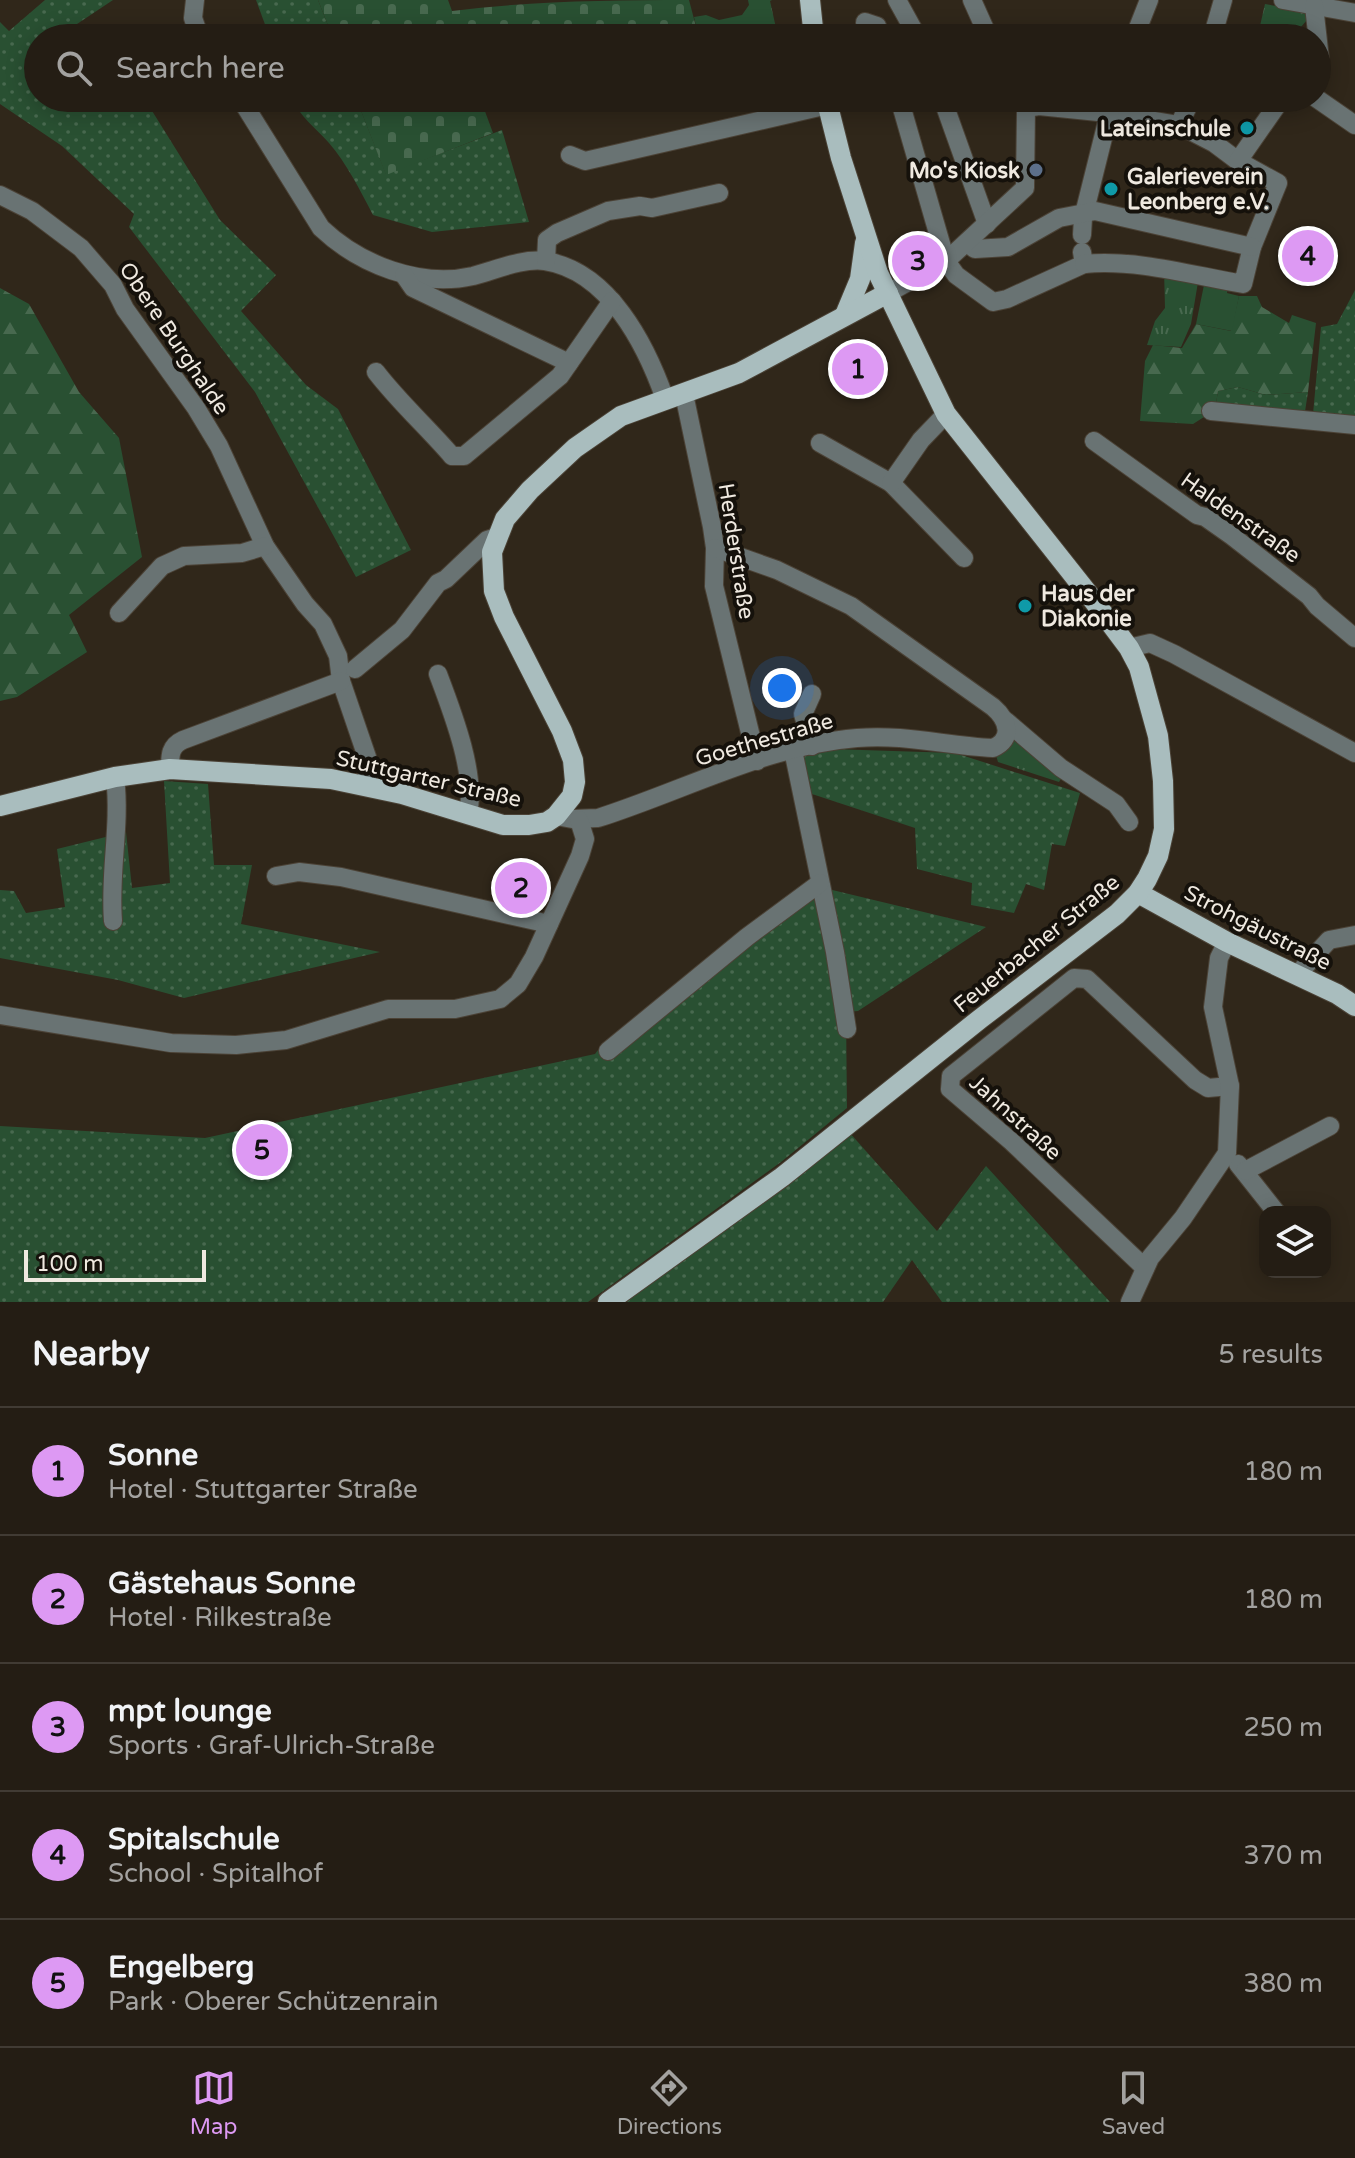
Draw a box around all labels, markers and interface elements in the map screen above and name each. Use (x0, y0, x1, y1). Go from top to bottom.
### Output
search box (24, 24, 1331, 112)
icon: search (52, 46, 96, 90)
text: Search here (116, 50, 285, 87)
place label: Lateinschule (1100, 116, 1231, 142)
marker: Lateinschule (1238, 119, 1256, 137)
place label: Mo's Kiosk (909, 158, 1020, 184)
marker: Mo's Kiosk (1027, 161, 1045, 179)
place label: Galerieverein Leonberg e.V. (1127, 164, 1269, 215)
marker: Galerieverein Leonberg e.V. (1102, 180, 1120, 198)
pin: 4 (1282, 226, 1334, 286)
pin: 3 (892, 231, 944, 291)
street label: Obere Burghalde (114, 257, 235, 420)
pin: 1 (832, 339, 884, 399)
street label: Haldenstraße (1176, 467, 1305, 569)
street label: Herderstraße (712, 481, 760, 621)
place label: Haus der Diakonie (1041, 581, 1135, 632)
marker: Haus der Diakonie (1016, 597, 1034, 615)
your location (762, 668, 802, 708)
street label: Goethestraße (692, 708, 836, 772)
street label: Stuttgarter Straße (334, 745, 524, 813)
pin: 2 (495, 858, 547, 918)
street label: Feuerbacher Straße (949, 869, 1125, 1018)
street label: Strohgäustraße (1180, 880, 1335, 976)
street label: Jahnstraße (964, 1070, 1067, 1166)
pin: 5 (236, 1120, 288, 1180)
map controls (1259, 1206, 1331, 1278)
button: layers (1259, 1206, 1331, 1278)
scale bar (24, 1246, 206, 1282)
text: 100 m (36, 1251, 103, 1277)
text: Nearby (32, 1334, 150, 1375)
text: 5 results (1218, 1339, 1323, 1370)
text: Sonne (108, 1437, 198, 1474)
text: 1 (50, 1456, 66, 1487)
text: 180 m (1243, 1456, 1323, 1487)
text: Hotel · Stuttgarter Straße (108, 1474, 418, 1505)
text: Gästehaus Sonne (108, 1565, 356, 1602)
text: 2 (50, 1584, 66, 1615)
text: 180 m (1243, 1584, 1323, 1615)
text: Hotel · Rilkestraße (108, 1602, 332, 1633)
text: mpt lounge (108, 1693, 272, 1730)
text: 3 (50, 1712, 66, 1743)
text: 250 m (1243, 1712, 1323, 1743)
text: Sports · Graf-Ulrich-Straße (108, 1730, 435, 1761)
text: Spitalschule (108, 1821, 280, 1858)
text: 4 (50, 1840, 66, 1871)
text: 370 m (1243, 1840, 1323, 1871)
text: School · Spitalhof (108, 1858, 323, 1889)
text: Engelberg (108, 1949, 254, 1986)
text: 5 (50, 1968, 66, 1999)
text: 380 m (1243, 1968, 1323, 1999)
text: Park · Oberer Schützenrain (108, 1986, 439, 2017)
tab: Map (190, 2066, 237, 2140)
tab: Directions (617, 2066, 722, 2140)
tab: Saved (1102, 2066, 1165, 2140)

